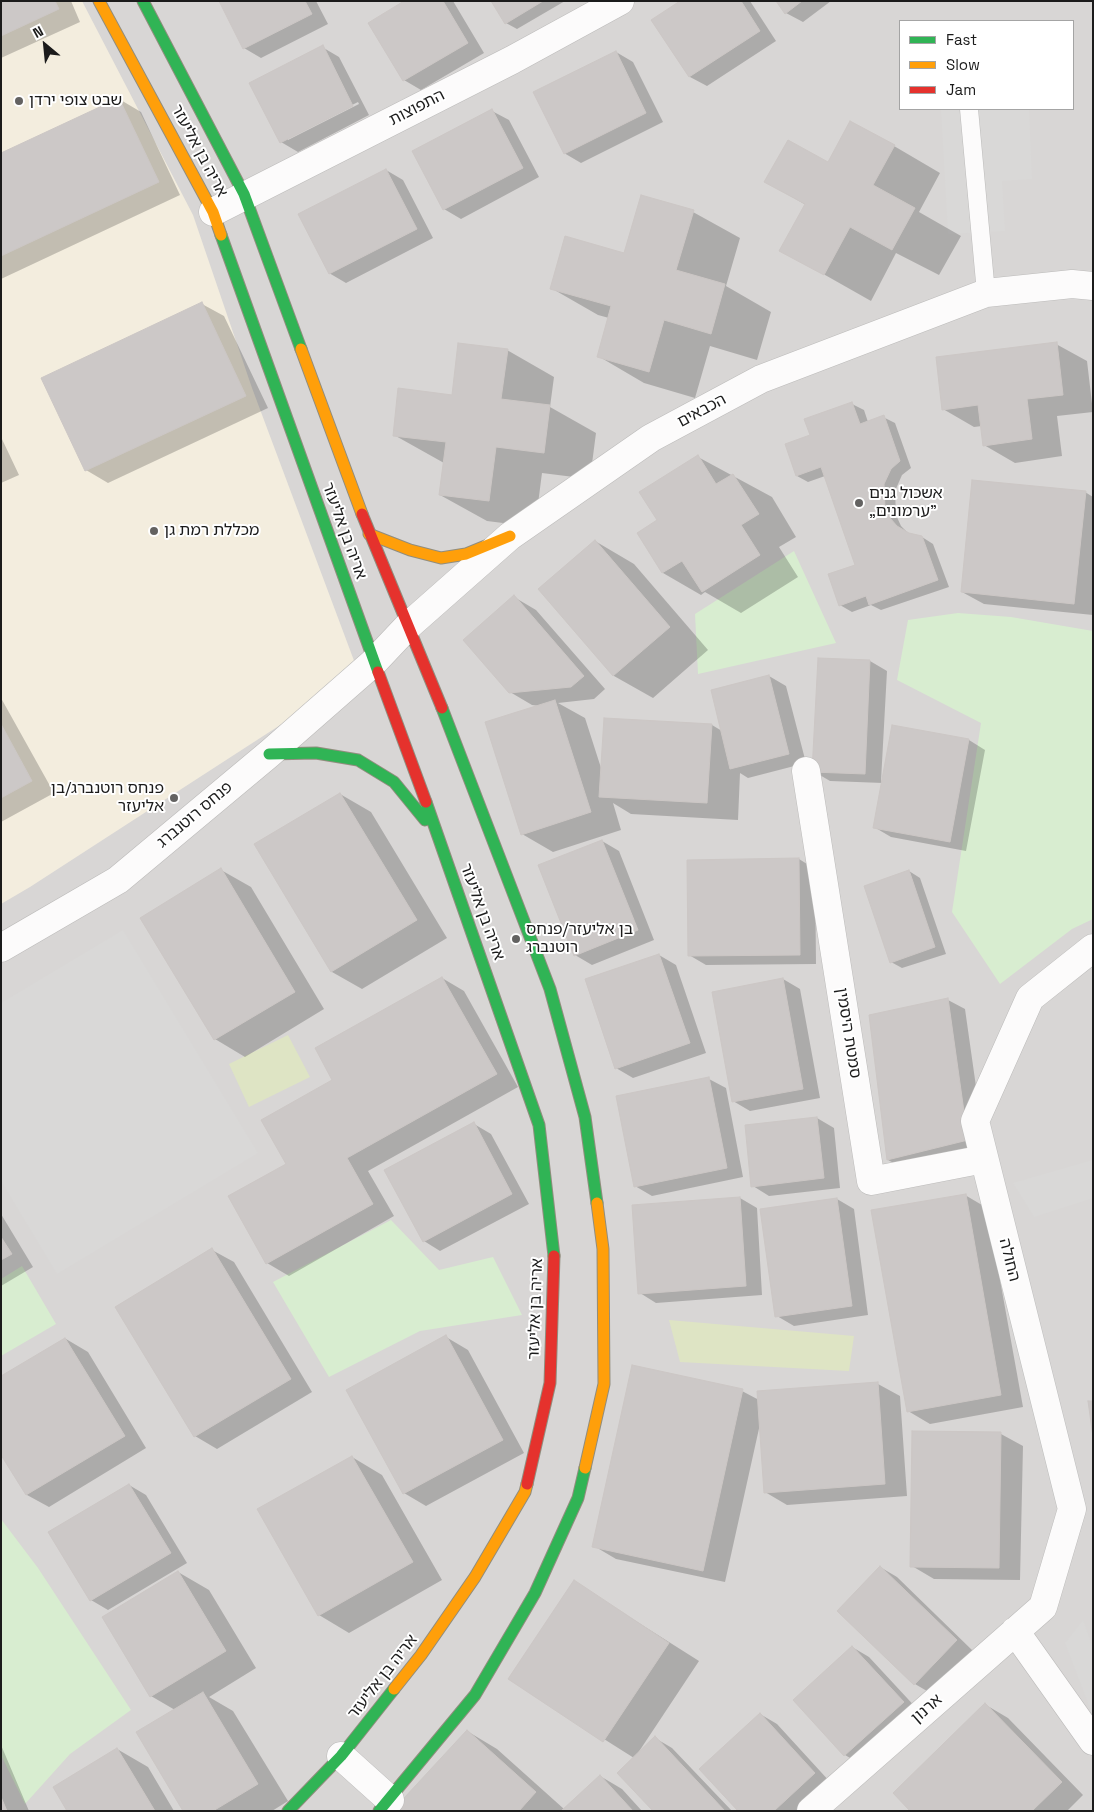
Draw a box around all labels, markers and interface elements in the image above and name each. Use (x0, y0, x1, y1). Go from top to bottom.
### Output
north arrow (20, 20, 70, 70)
legend (899, 20, 1074, 110)
text: N (30, 22, 46, 42)
text: Fast (946, 30, 977, 49)
text: Slow (946, 55, 980, 74)
text: Jam (946, 80, 976, 99)
street label: התפוצות (386, 86, 448, 130)
place label: שבט צופי ירדן (29, 91, 122, 111)
marker: שבט צופי ירדן (13, 95, 25, 107)
street label: אריה בן אליעזר (167, 102, 231, 200)
street label: הכבאים (674, 390, 730, 432)
street label: אריה בן אליעזר (318, 480, 370, 582)
place label: אשכול גנים „ערמונים” (869, 484, 943, 522)
marker: אשכול גנים „ערמונים” (853, 497, 865, 509)
place label: מכללת רמת גן (164, 521, 259, 541)
marker: מכללת רמת גן (148, 525, 160, 537)
street label: פנחס רוטנברג (153, 778, 237, 852)
place label: פנחס רוטנברג/בן אליעזר (51, 779, 164, 817)
marker: פנחס רוטנברג/בן אליעזר (168, 792, 180, 804)
street label: אריה בן אליעזר (456, 861, 508, 963)
place label: בן אליעזר/פנחס רוטנברג (526, 920, 633, 958)
marker: בן אליעזר/פנחס רוטנברג (510, 933, 522, 945)
street label: סמטת היסמין (831, 986, 865, 1080)
street label: החולה (994, 1236, 1024, 1284)
street label: אריה בן אליעזר (525, 1258, 547, 1360)
street label: אריה בן אליעזר (344, 1631, 422, 1723)
street label: ארנון (908, 1690, 946, 1728)

